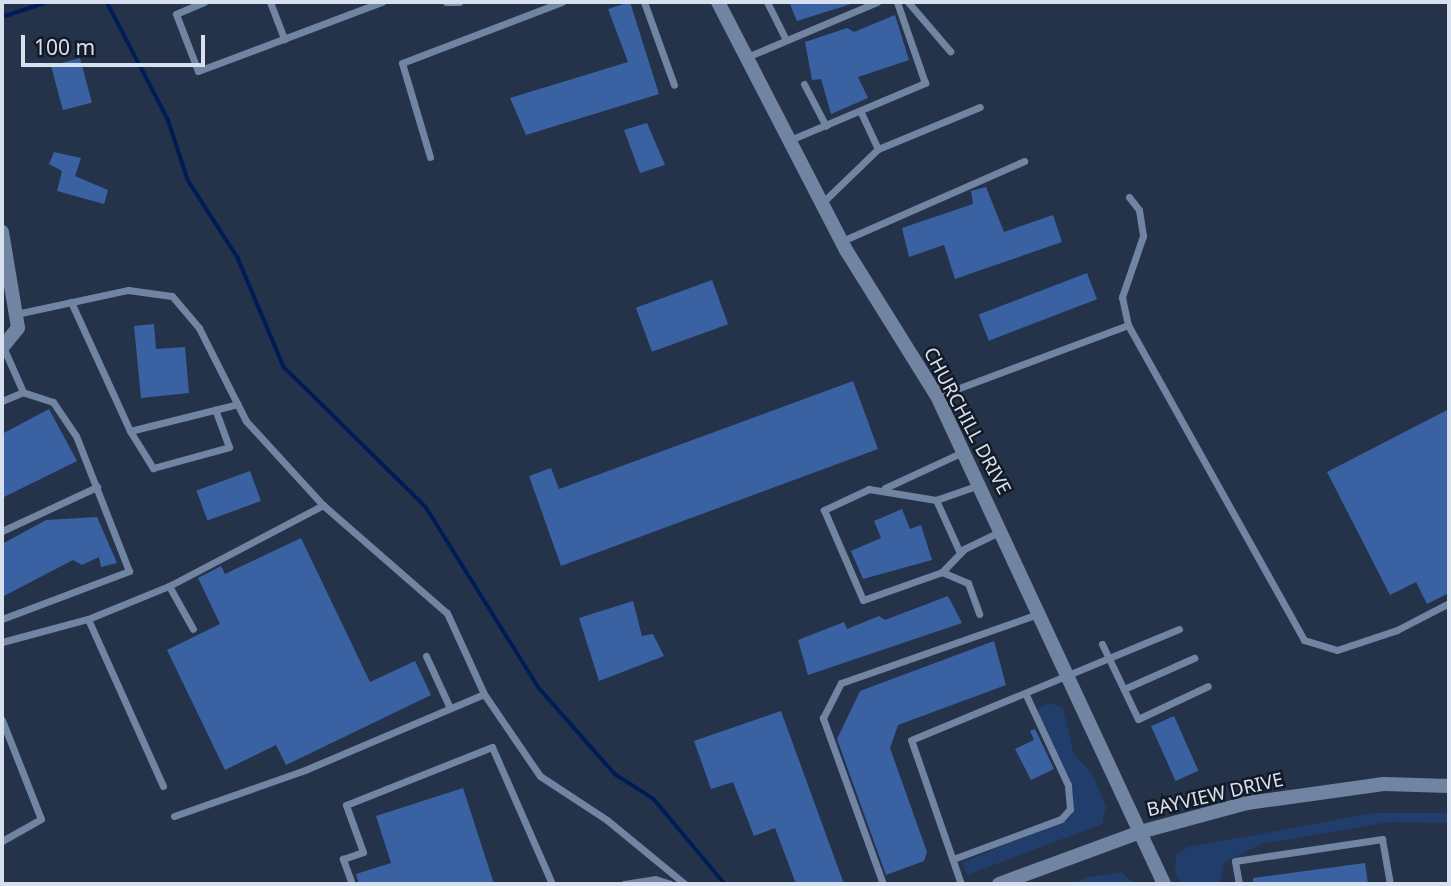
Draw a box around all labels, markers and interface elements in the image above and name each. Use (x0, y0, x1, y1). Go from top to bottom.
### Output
scale bar (24, 21, 208, 65)
text: 100 m (34, 33, 95, 61)
street label: CHURCHILL DRIVE (919, 344, 1015, 498)
street label: BAYVIEW DRIVE (1145, 768, 1285, 822)

